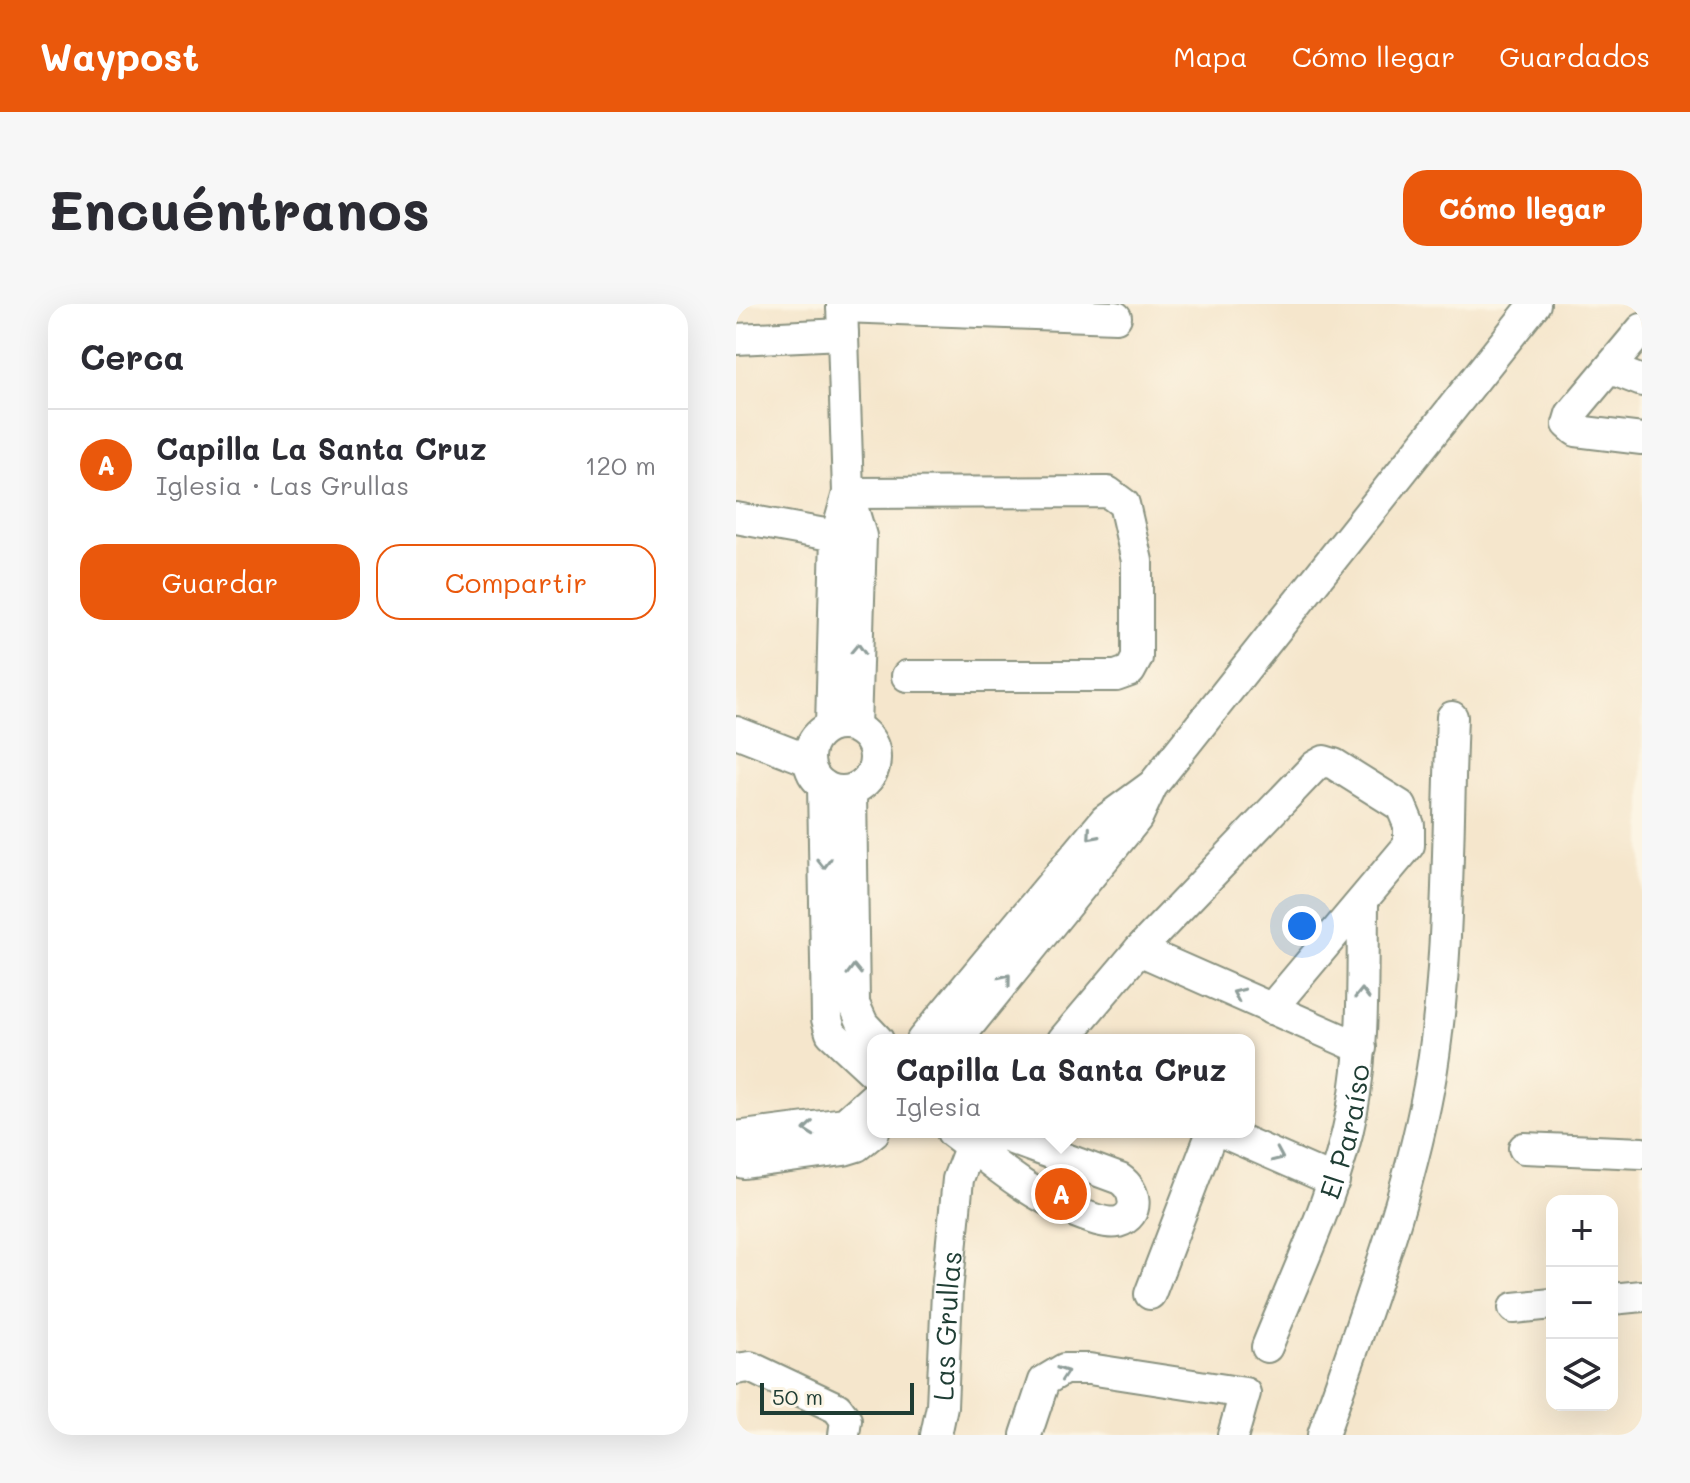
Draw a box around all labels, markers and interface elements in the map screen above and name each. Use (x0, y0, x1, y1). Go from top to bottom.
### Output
text: Waypost (40, 31, 199, 81)
text: Mapa (1173, 38, 1248, 74)
text: Cómo llegar (1292, 38, 1455, 74)
text: Guardados (1499, 38, 1650, 74)
button: Cómo llegar (1403, 170, 1642, 246)
text: Encuéntranos (48, 172, 430, 245)
text: Cerca (80, 334, 184, 379)
text: Capilla La Santa Cruz (156, 428, 487, 468)
text: A (97, 448, 115, 482)
text: 120 m (585, 448, 656, 482)
text: Iglesia · Las Grullas (156, 468, 409, 502)
button: Guardar (80, 544, 360, 620)
button: Compartir (376, 544, 656, 620)
one-way arrow (849, 642, 866, 655)
one-way arrow (1087, 826, 1101, 841)
one-way arrow (815, 857, 833, 870)
your location (1282, 906, 1322, 946)
one-way arrow (845, 963, 863, 976)
one-way arrow (996, 974, 1011, 989)
one-way arrow (1353, 987, 1371, 1000)
one-way arrow (1232, 988, 1246, 1004)
popup (867, 1034, 1255, 1138)
text: Capilla La Santa Cruz (896, 1049, 1226, 1089)
street label: El Paraíso (1311, 1062, 1377, 1203)
text: Iglesia (896, 1089, 982, 1123)
one-way arrow (802, 1120, 815, 1137)
one-way arrow (1270, 1147, 1285, 1163)
pin: A (1035, 1164, 1087, 1224)
map controls (1546, 1195, 1618, 1411)
button: + (1546, 1195, 1618, 1267)
street label: Las Grullas (924, 1249, 969, 1401)
button: − (1546, 1267, 1618, 1339)
button: layers (1546, 1339, 1618, 1411)
one-way arrow (1056, 1366, 1069, 1382)
scale bar (760, 1379, 914, 1415)
text: 50 m (772, 1382, 823, 1411)

